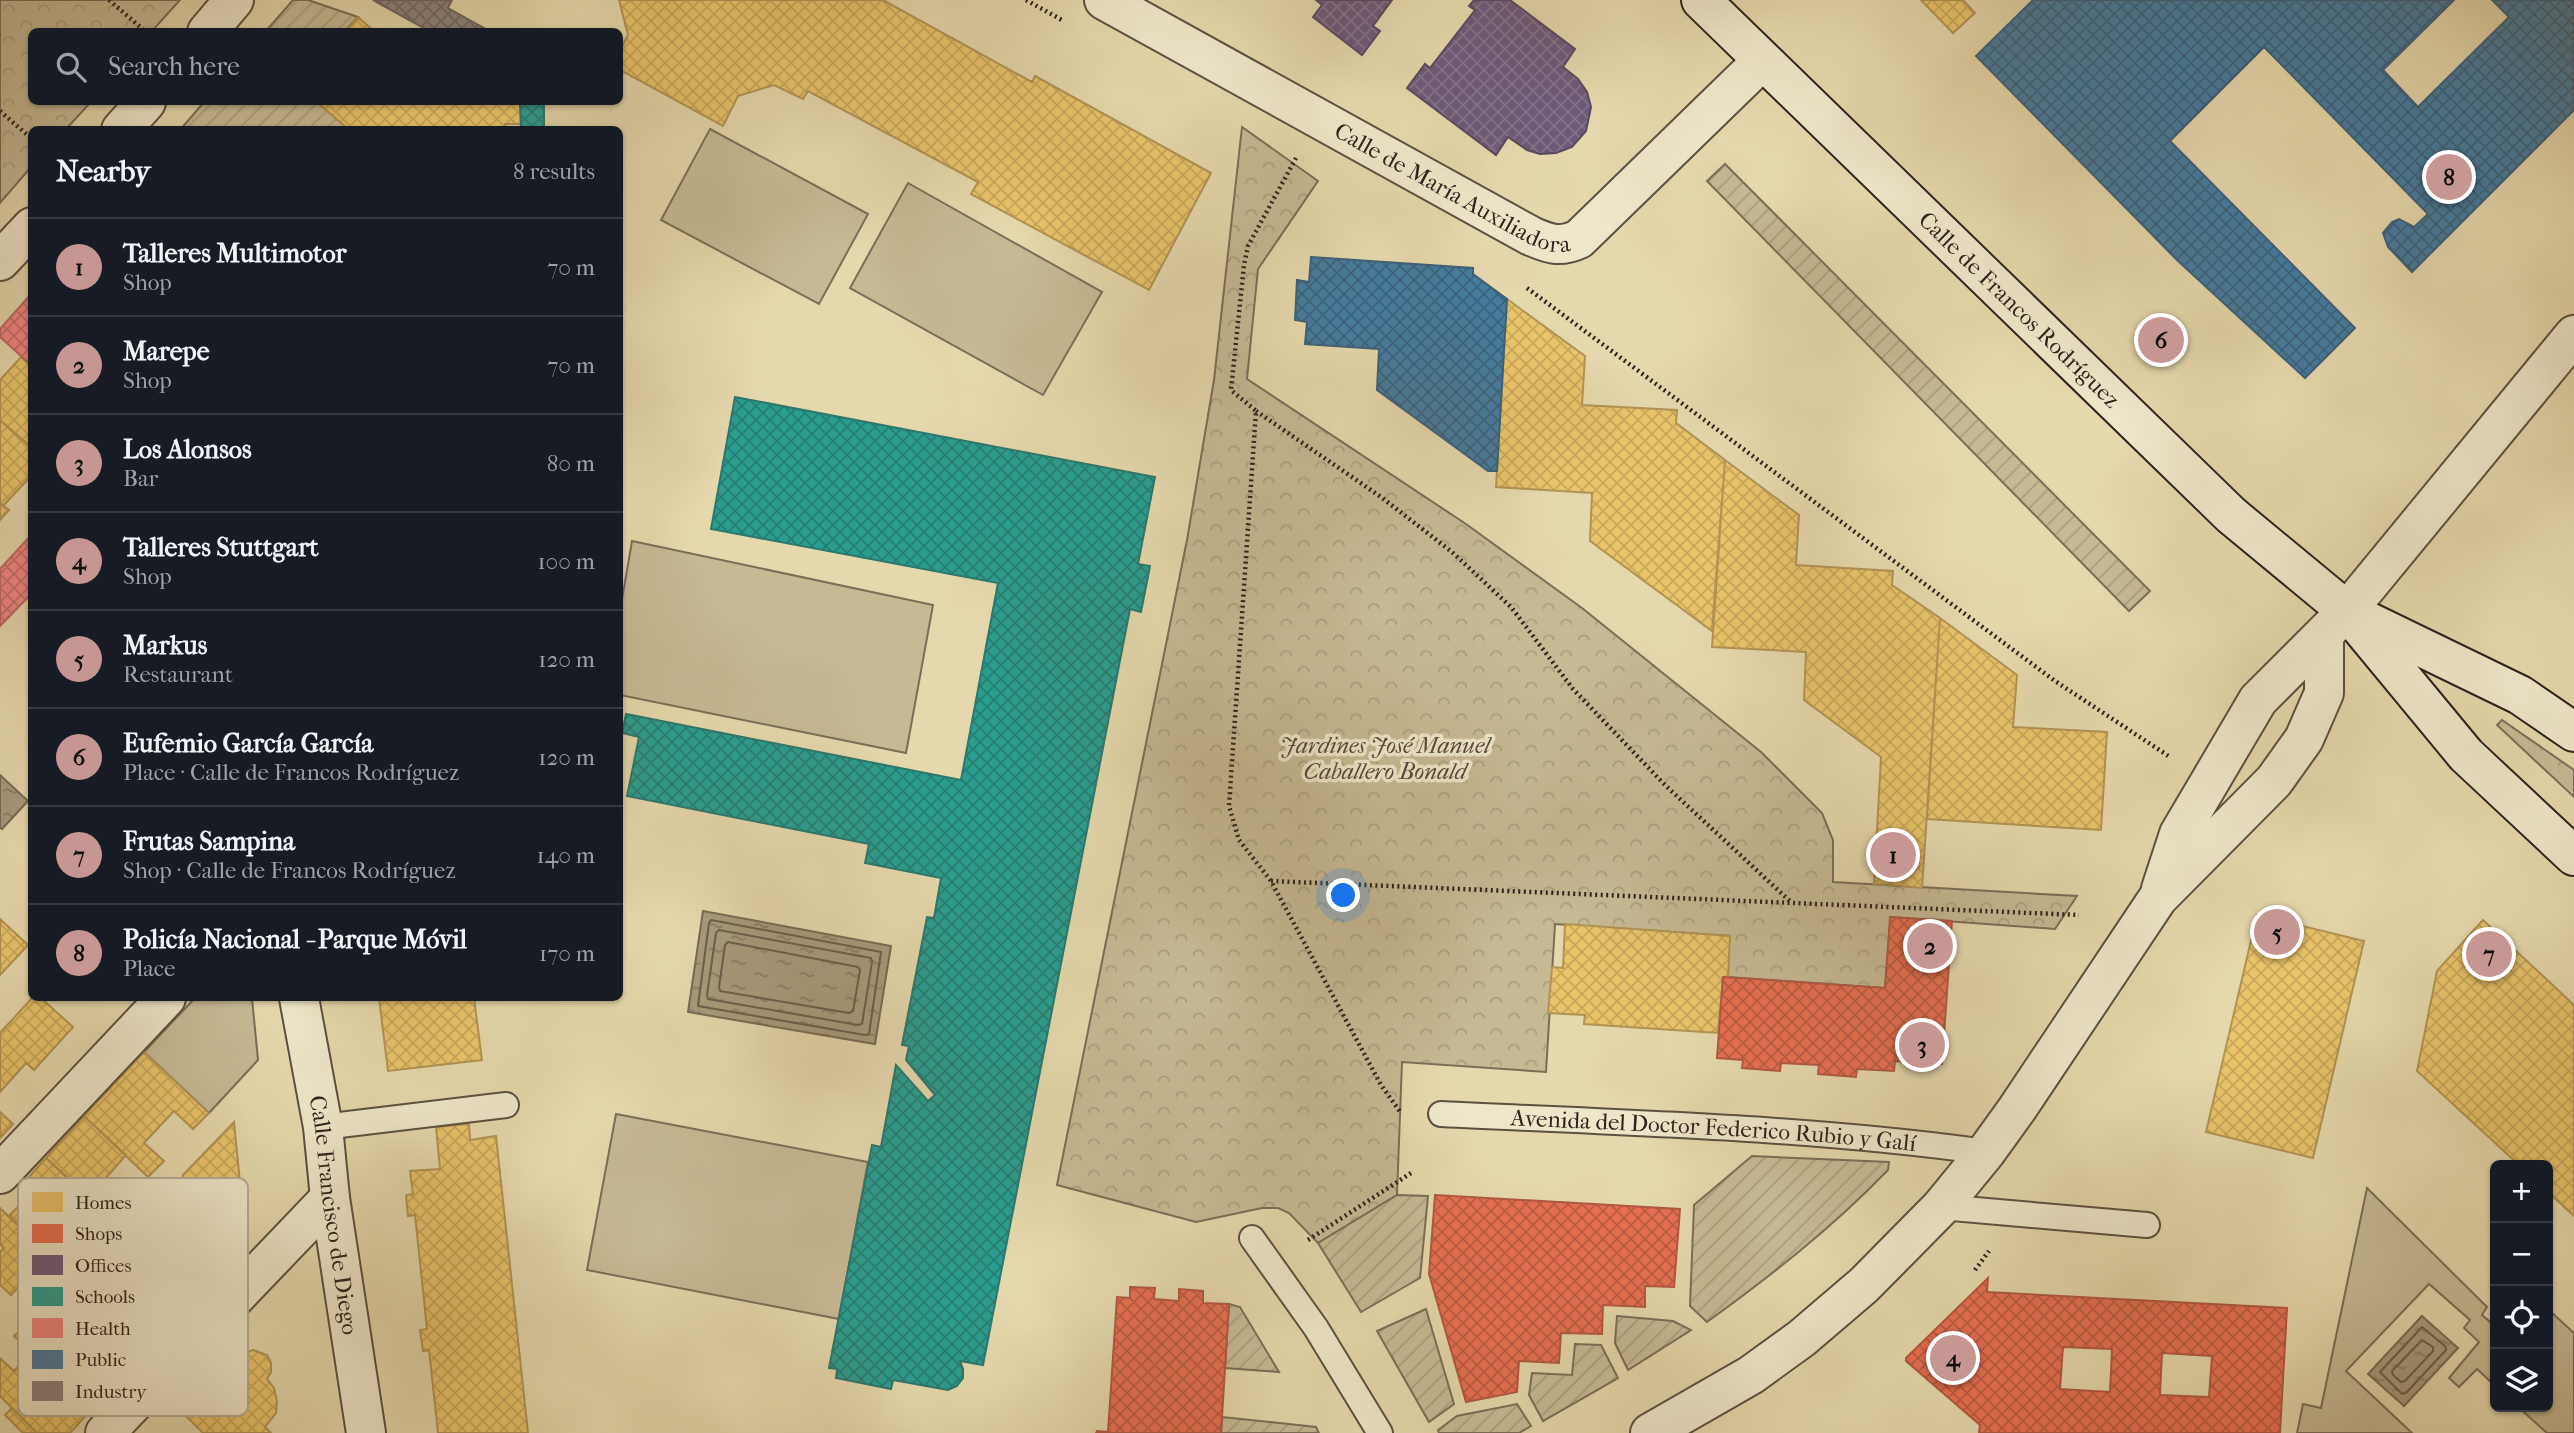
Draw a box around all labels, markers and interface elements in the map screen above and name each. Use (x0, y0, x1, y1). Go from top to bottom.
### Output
search box (28, 28, 623, 105)
icon: search (52, 48, 90, 86)
text: Search here (108, 51, 240, 82)
street label: Calle de María Auxiliadora (1330, 117, 1572, 258)
pin: 8 (2426, 151, 2472, 203)
text: Nearby (56, 154, 151, 189)
text: 8 results (513, 158, 595, 185)
street label: Calle de Francos Rodríguez (1913, 206, 2125, 413)
text: Talleres Multimotor (123, 238, 346, 269)
text: 1 (75, 254, 83, 281)
text: 70 m (547, 254, 595, 281)
text: Shop (123, 269, 172, 296)
pin: 6 (2138, 314, 2184, 366)
text: Marepe (123, 336, 210, 367)
text: 2 (73, 352, 85, 379)
text: 70 m (547, 352, 595, 379)
text: Shop (123, 367, 172, 394)
text: Los Alonsos (123, 434, 252, 465)
text: 3 (74, 450, 84, 477)
text: 80 m (547, 450, 595, 477)
text: Bar (123, 465, 158, 492)
text: Talleres Stuttgart (123, 532, 319, 563)
text: 4 (72, 548, 86, 575)
text: 100 m (537, 548, 595, 575)
text: Shop (123, 563, 172, 590)
text: Markus (123, 630, 207, 661)
text: 5 (74, 646, 84, 673)
text: 120 m (538, 646, 595, 673)
text: Restaurant (123, 661, 233, 688)
text: Eufemio García García (123, 728, 373, 759)
park label: Jardines José Manuel Caballero Bonald (1280, 732, 1492, 785)
text: 6 (73, 744, 85, 771)
text: 120 m (538, 744, 595, 771)
text: Place · Calle de Francos Rodríguez (123, 759, 459, 786)
text: Frutas Sampina (123, 826, 295, 857)
pin: 1 (1870, 829, 1916, 881)
text: 7 (73, 842, 85, 869)
text: 140 m (536, 842, 595, 869)
text: Shop · Calle de Francos Rodríguez (123, 857, 456, 884)
your location (1326, 878, 1360, 912)
pin: 5 (2254, 906, 2300, 958)
pin: 2 (1907, 920, 1953, 972)
text: Policía Nacional - Parque Móvil (123, 924, 467, 955)
pin: 7 (2466, 928, 2512, 980)
text: 8 (73, 940, 85, 967)
text: 170 m (539, 940, 595, 967)
text: Place (123, 955, 175, 982)
pin: 3 (1899, 1019, 1945, 1071)
street label: Calle Francisco de Diego (303, 1093, 364, 1337)
street label: Avenida del Doctor Federico Rubio y Galí (1509, 1104, 1918, 1157)
map controls (2490, 1160, 2553, 1412)
button: + (2490, 1160, 2553, 1223)
legend (18, 1178, 248, 1416)
text: Homes (75, 1192, 131, 1214)
text: Shops (75, 1223, 122, 1245)
button: − (2490, 1223, 2553, 1286)
text: Offices (75, 1255, 131, 1277)
text: Schools (75, 1286, 135, 1308)
button: locate (2490, 1286, 2553, 1349)
text: Health (75, 1318, 131, 1340)
pin: 4 (1930, 1332, 1976, 1384)
text: Public (75, 1349, 126, 1371)
button: layers (2490, 1349, 2553, 1412)
text: Industry (75, 1381, 147, 1403)

